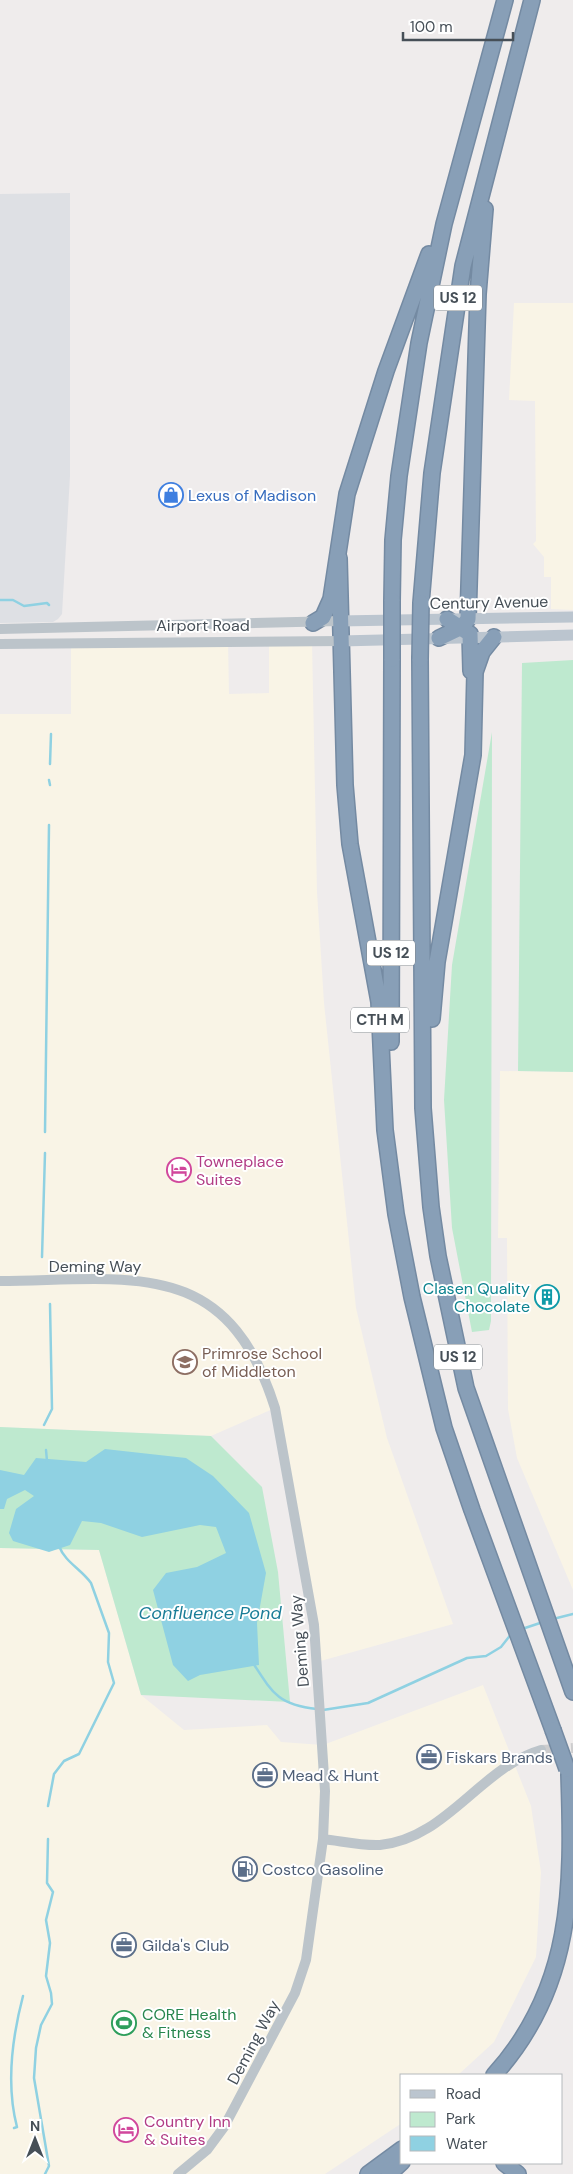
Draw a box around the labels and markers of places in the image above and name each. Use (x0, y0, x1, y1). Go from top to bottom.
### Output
shop icon: Lexus of Madison (158, 482, 184, 508)
place label: Lexus of Madison (188, 485, 316, 506)
place label: Towneplace Suites (196, 1151, 284, 1190)
hotel icon: Towneplace Suites (166, 1157, 192, 1183)
place label: Clasen Quality Chocolate (423, 1278, 530, 1317)
building icon: Clasen Quality Chocolate (534, 1284, 560, 1310)
place label: Primrose School of Middleton (202, 1343, 322, 1382)
school or university icon: Primrose School of Middleton (172, 1349, 198, 1375)
office icon: Fiskars Brands (416, 1744, 442, 1770)
place label: Fiskars Brands (446, 1747, 553, 1768)
office icon: Mead & Hunt (252, 1762, 278, 1788)
place label: Mead & Hunt (282, 1765, 379, 1786)
fuel station icon: Costco Gasoline (232, 1856, 258, 1882)
place label: Costco Gasoline (262, 1859, 384, 1880)
office icon: Gilda's Club (111, 1932, 137, 1958)
place label: Gilda's Club (142, 1935, 229, 1956)
place label: CORE Health & Fitness (142, 2004, 236, 2043)
sports icon: CORE Health & Fitness (111, 2010, 137, 2036)
place label: Country Inn & Suites (144, 2111, 231, 2150)
hotel icon: Country Inn & Suites (113, 2117, 139, 2143)

